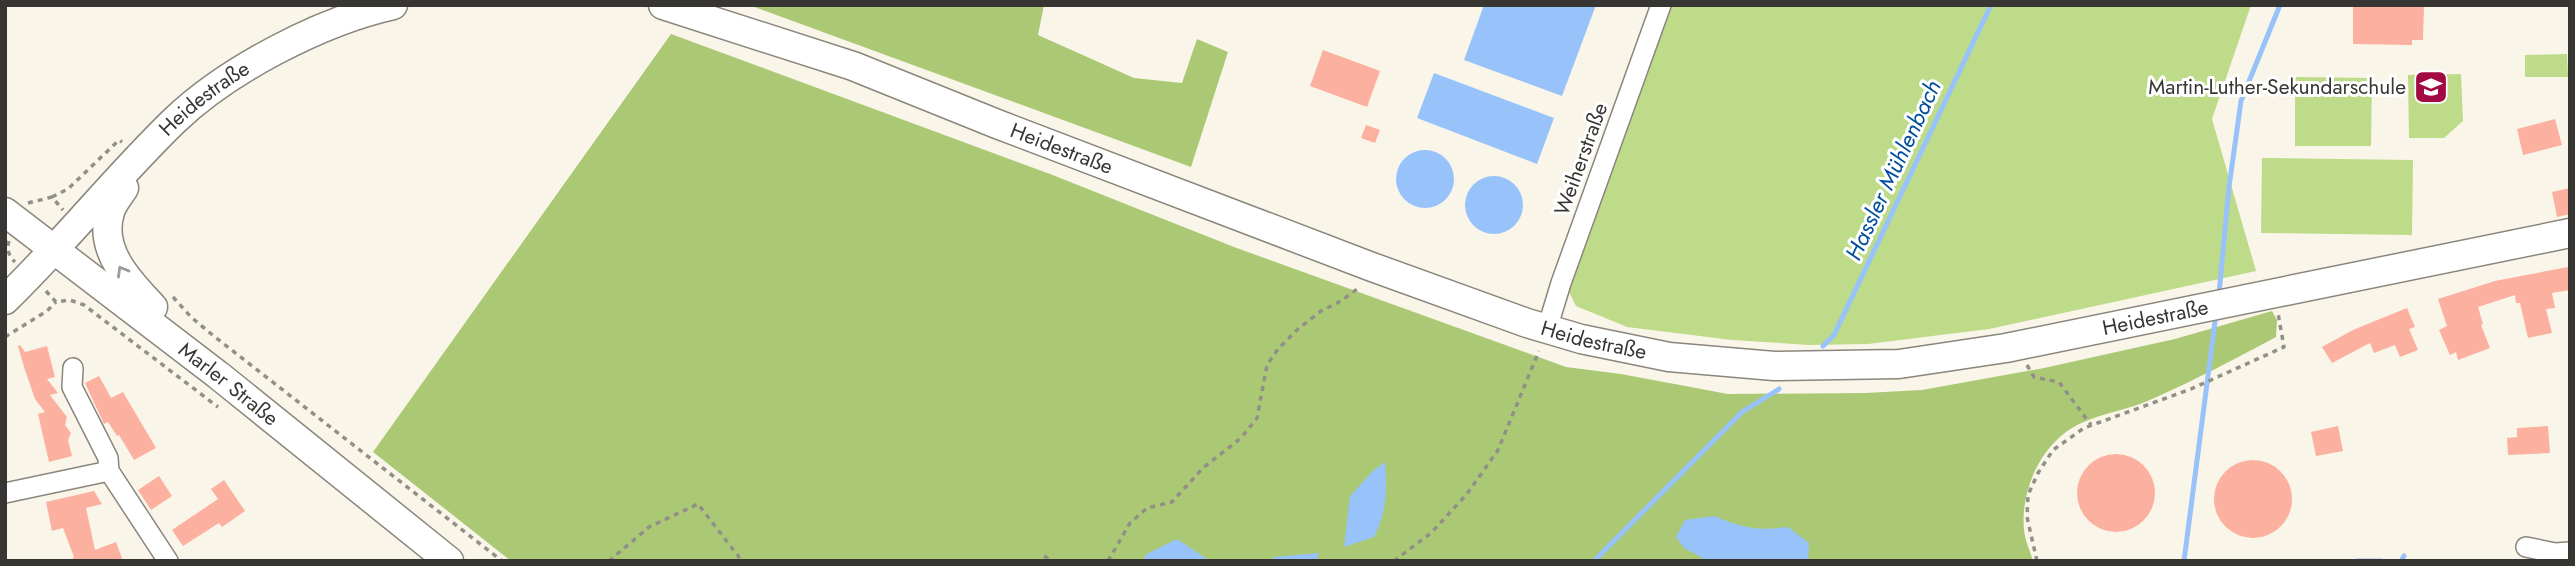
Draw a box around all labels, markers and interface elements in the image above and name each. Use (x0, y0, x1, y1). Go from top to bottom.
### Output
street label: Heidestraße (152, 53, 255, 143)
school or university icon: Martin-Luther-Sekundarschule (2412, 68, 2450, 106)
place label: Martin-Luther-Sekundarschule (2148, 72, 2406, 102)
water label: Hassler Mühlenbach (1836, 74, 1950, 266)
street label: Weiherstraße (1547, 98, 1615, 220)
street label: Heidestraße (1006, 115, 1117, 182)
one-way arrow (117, 265, 130, 278)
street label: Heidestraße (2100, 292, 2211, 343)
street label: Heidestraße (1537, 313, 1649, 367)
street label: Marler Straße (172, 335, 285, 433)

